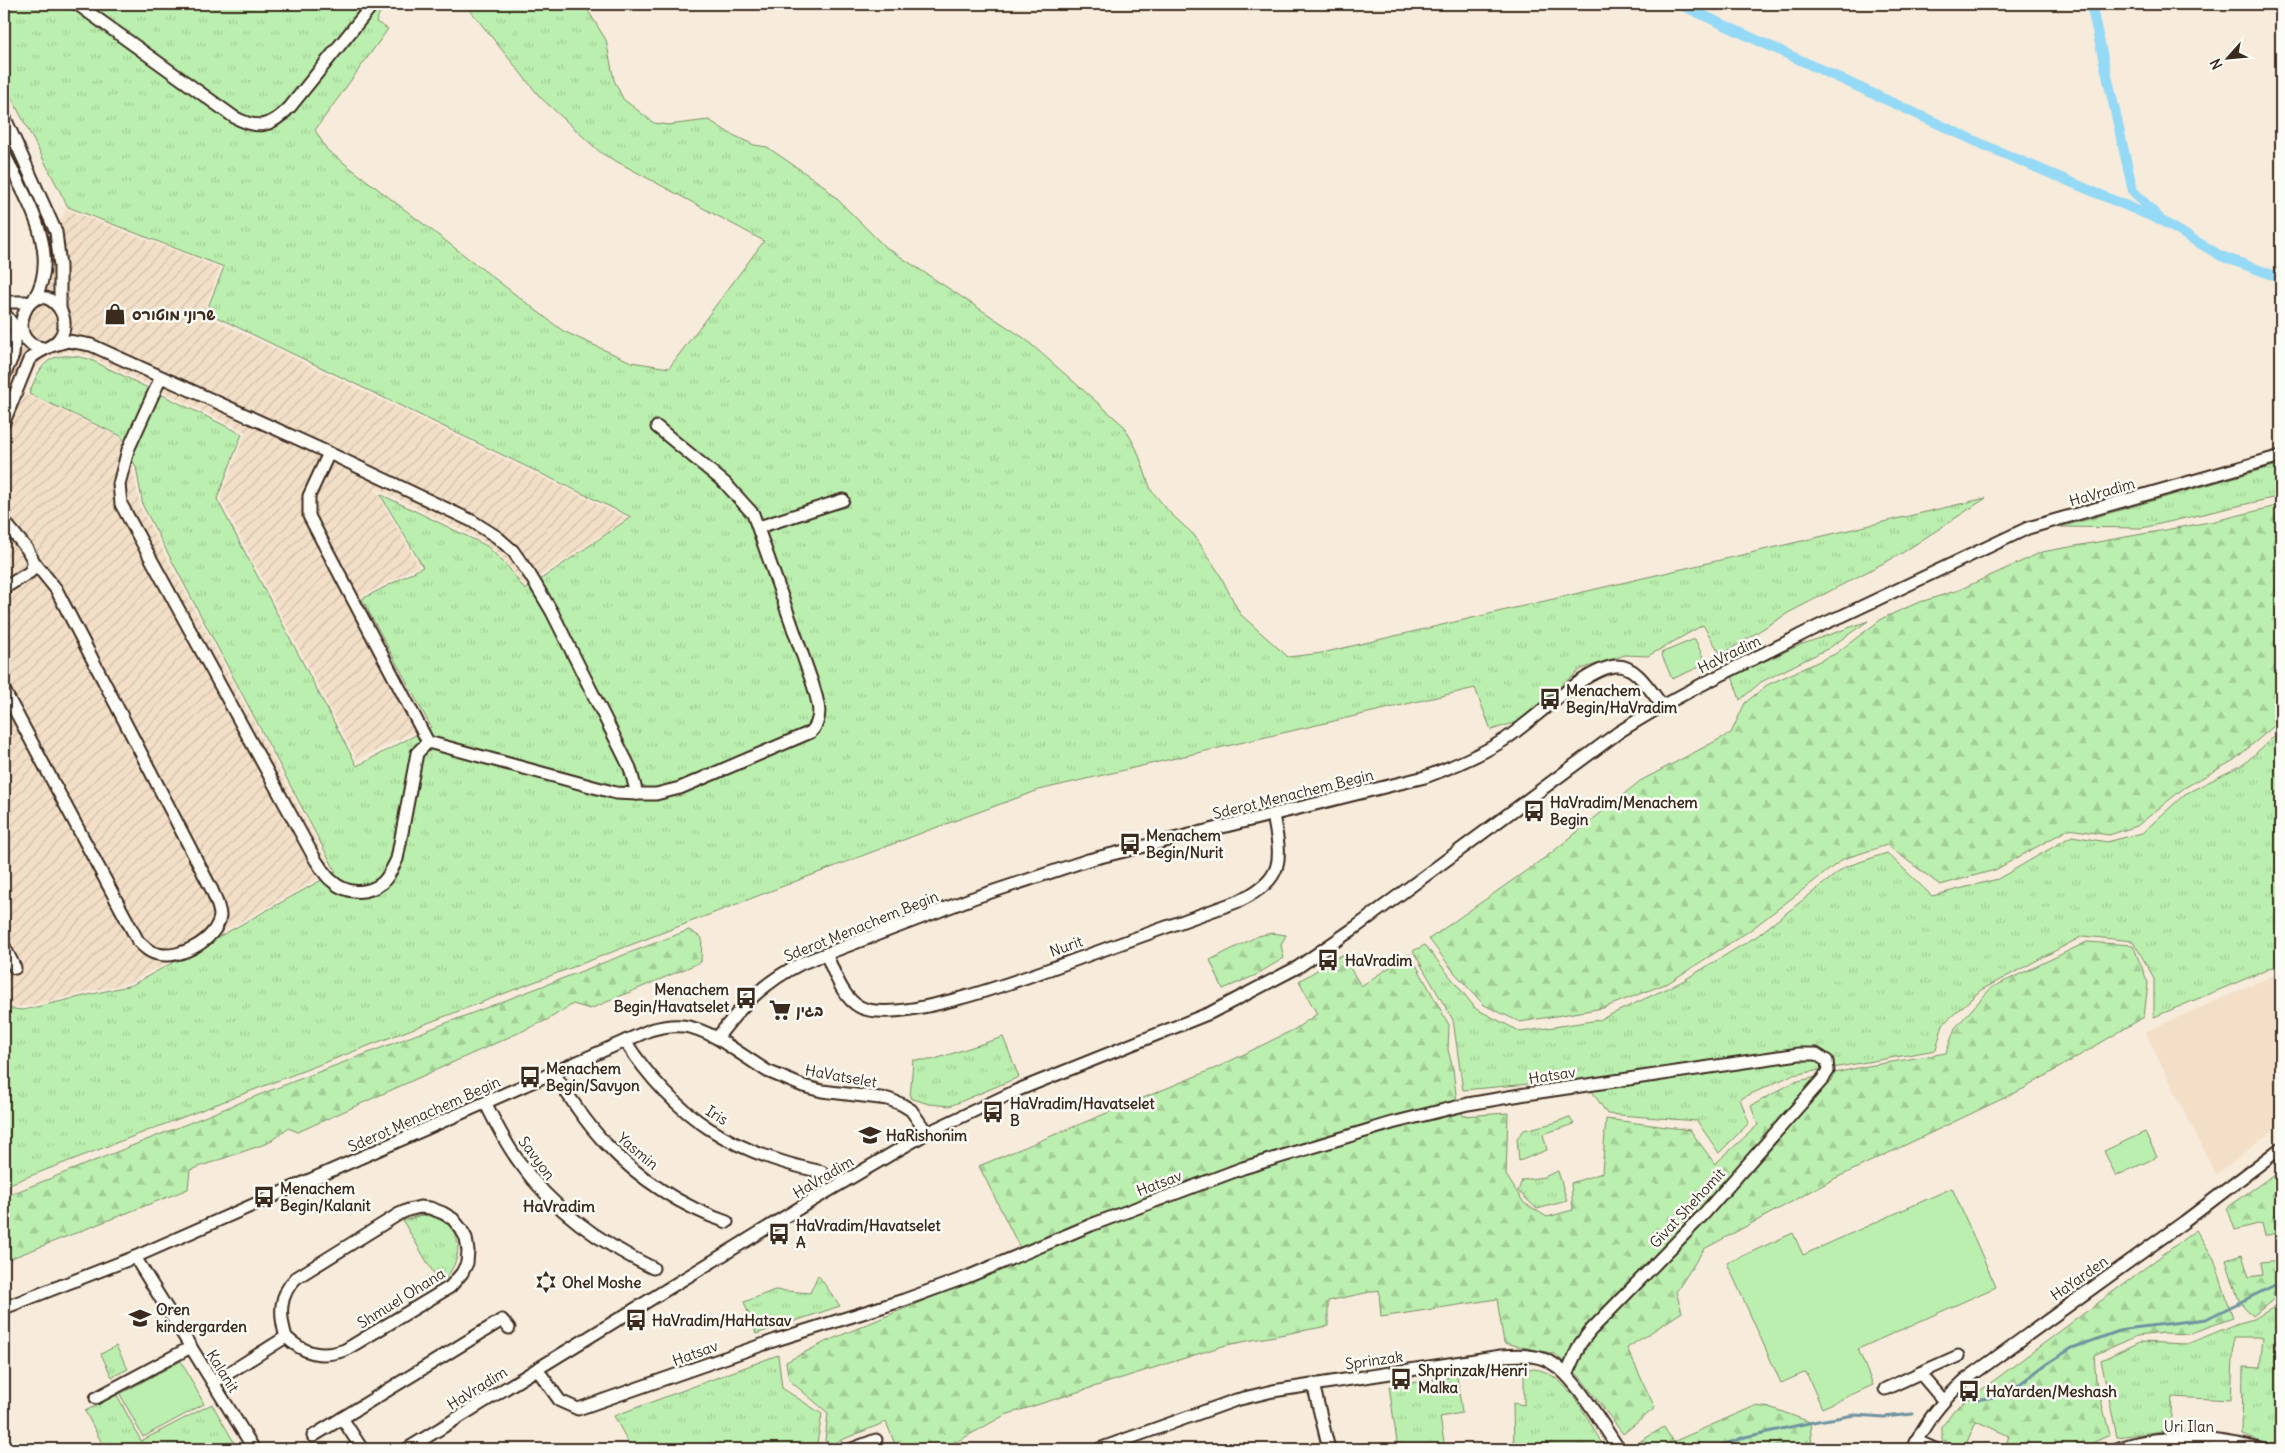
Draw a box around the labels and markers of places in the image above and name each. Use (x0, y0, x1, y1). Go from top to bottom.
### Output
shop icon: שרוני מוטורס (102, 301, 128, 327)
place label: שרוני מוטורס (132, 305, 216, 324)
place label: Menachem Begin/HaVradim (1566, 681, 1677, 718)
bus stop icon: Menachem Begin/HaVradim (1537, 686, 1563, 712)
place label: HaVradim/Menachem Begin (1550, 793, 1698, 830)
bus stop icon: HaVradim/Menachem Begin (1521, 798, 1547, 824)
place label: Menachem Begin/Nurit (1146, 826, 1224, 863)
bus stop icon: Menachem Begin/Nurit (1117, 831, 1143, 857)
bus stop icon: HaVradim (1315, 947, 1341, 973)
place label: HaVradim (1345, 951, 1412, 970)
place label: Menachem Begin/Havatselet (614, 980, 730, 1017)
bus stop icon: Menachem Begin/Havatselet (733, 985, 759, 1011)
supermarket icon: בגין (767, 997, 793, 1023)
place label: בגין (796, 1001, 823, 1020)
place label: Menachem Begin/Savyon (546, 1059, 640, 1096)
bus stop icon: Menachem Begin/Savyon (517, 1064, 543, 1090)
place label: HaVradim/Havatselet B (1010, 1094, 1155, 1130)
bus stop icon: HaVradim/Havatselet B (980, 1099, 1006, 1125)
school or university icon: HaRishonim (857, 1122, 883, 1148)
place label: HaRishonim (886, 1126, 967, 1145)
place label: Menachem Begin/Kalanit (280, 1179, 371, 1216)
bus stop icon: Menachem Begin/Kalanit (251, 1184, 277, 1210)
place label: HaVradim/Havatselet A (796, 1216, 941, 1252)
bus stop icon: HaVradim/Havatselet A (766, 1221, 792, 1247)
synagogue icon: Ohel Moshe (533, 1269, 559, 1295)
place label: Ohel Moshe (562, 1273, 641, 1292)
place label: Oren kindergarden (156, 1300, 247, 1337)
school or university icon: Oren kindergarden (127, 1305, 153, 1331)
bus stop icon: HaVradim/HaHatsav (623, 1307, 649, 1333)
place label: HaVradim/HaHatsav (652, 1311, 792, 1330)
place label: Shprinzak/Henri Malka (1418, 1361, 1527, 1397)
bus stop icon: Shprinzak/Henri Malka (1388, 1366, 1414, 1392)
bus stop icon: HaYarden/Meshash (1956, 1378, 1982, 1404)
place label: HaYarden/Meshash (1986, 1382, 2117, 1401)

